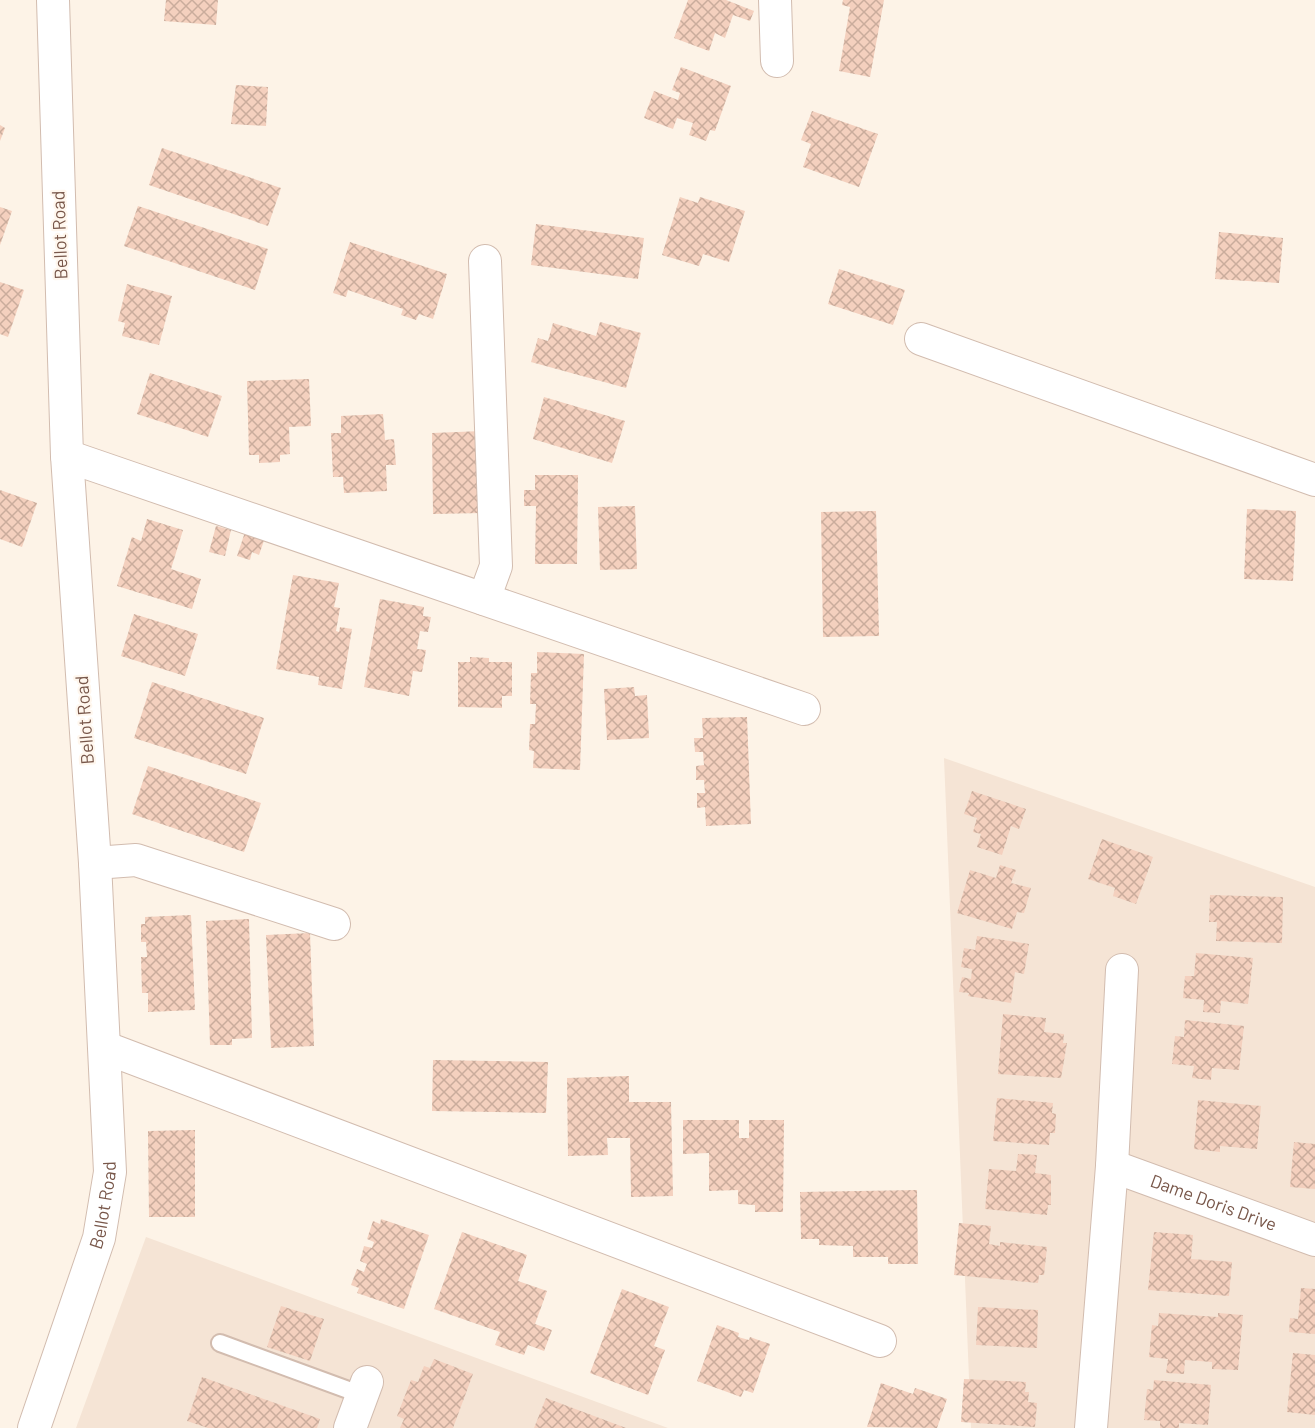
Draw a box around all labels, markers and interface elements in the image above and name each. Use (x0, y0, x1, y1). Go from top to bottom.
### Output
street label: Bellot Road (46, 190, 72, 280)
street label: Bellot Road (70, 675, 98, 765)
street label: Bellot Road (84, 1161, 120, 1252)
street label: Dame Doris Drive (1148, 1169, 1280, 1235)

